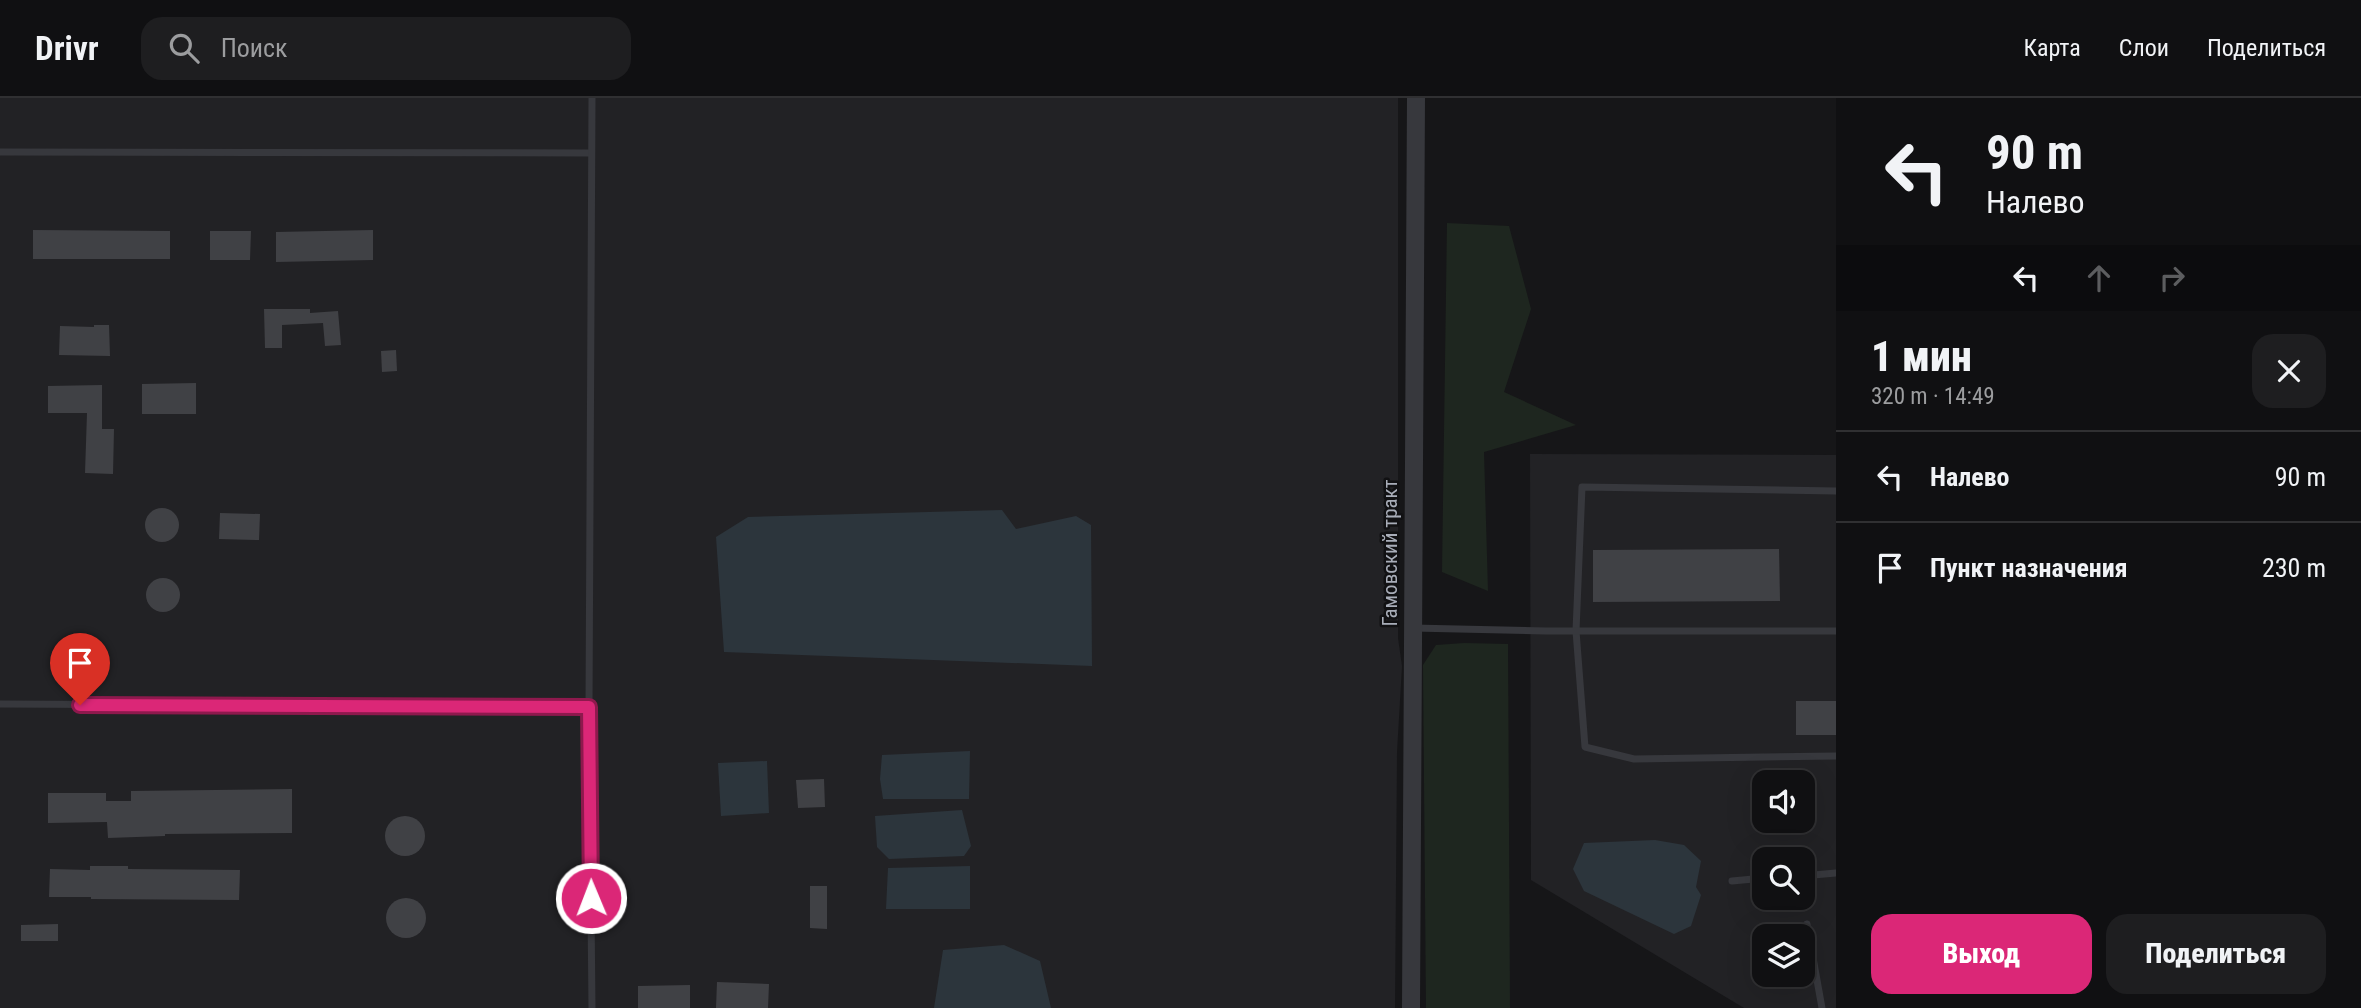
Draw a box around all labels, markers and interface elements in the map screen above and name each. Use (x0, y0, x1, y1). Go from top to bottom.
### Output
search box (141, 17, 631, 80)
text: Drivr (35, 29, 99, 68)
icon: search (165, 29, 203, 67)
text: Поиск (221, 33, 288, 63)
text: Карта (2023, 34, 2081, 62)
text: Слои (2119, 34, 2169, 62)
text: Поделиться (2207, 34, 2326, 62)
text: 90 m (1986, 124, 2083, 181)
icon: left (1871, 126, 1962, 217)
text: Налево (1986, 183, 2085, 221)
icon: left (2007, 259, 2045, 297)
icon: ahead (2080, 259, 2118, 297)
icon: right (2153, 259, 2191, 297)
text: 1 мин (1871, 332, 1972, 381)
button: close (2252, 334, 2326, 408)
text: 320 m · 14:49 (1871, 383, 1995, 410)
icon: left (1871, 458, 1909, 496)
text: Налево (1930, 462, 2010, 492)
text: 90 m (2275, 462, 2326, 492)
street label: Гамовский тракт (1378, 479, 1402, 627)
icon: arrive (1871, 549, 1909, 587)
text: Пункт назначения (1930, 553, 2128, 583)
text: 230 m (2262, 553, 2326, 583)
pin (50, 633, 110, 705)
icon: arrive (61, 644, 99, 682)
map controls (1752, 770, 1815, 987)
button: sound (1752, 770, 1815, 833)
button: search (1752, 847, 1815, 910)
position arrow (554, 861, 628, 935)
button: Выход (1871, 914, 2092, 994)
button: Поделиться (2106, 914, 2326, 994)
button: layers (1752, 924, 1815, 987)

